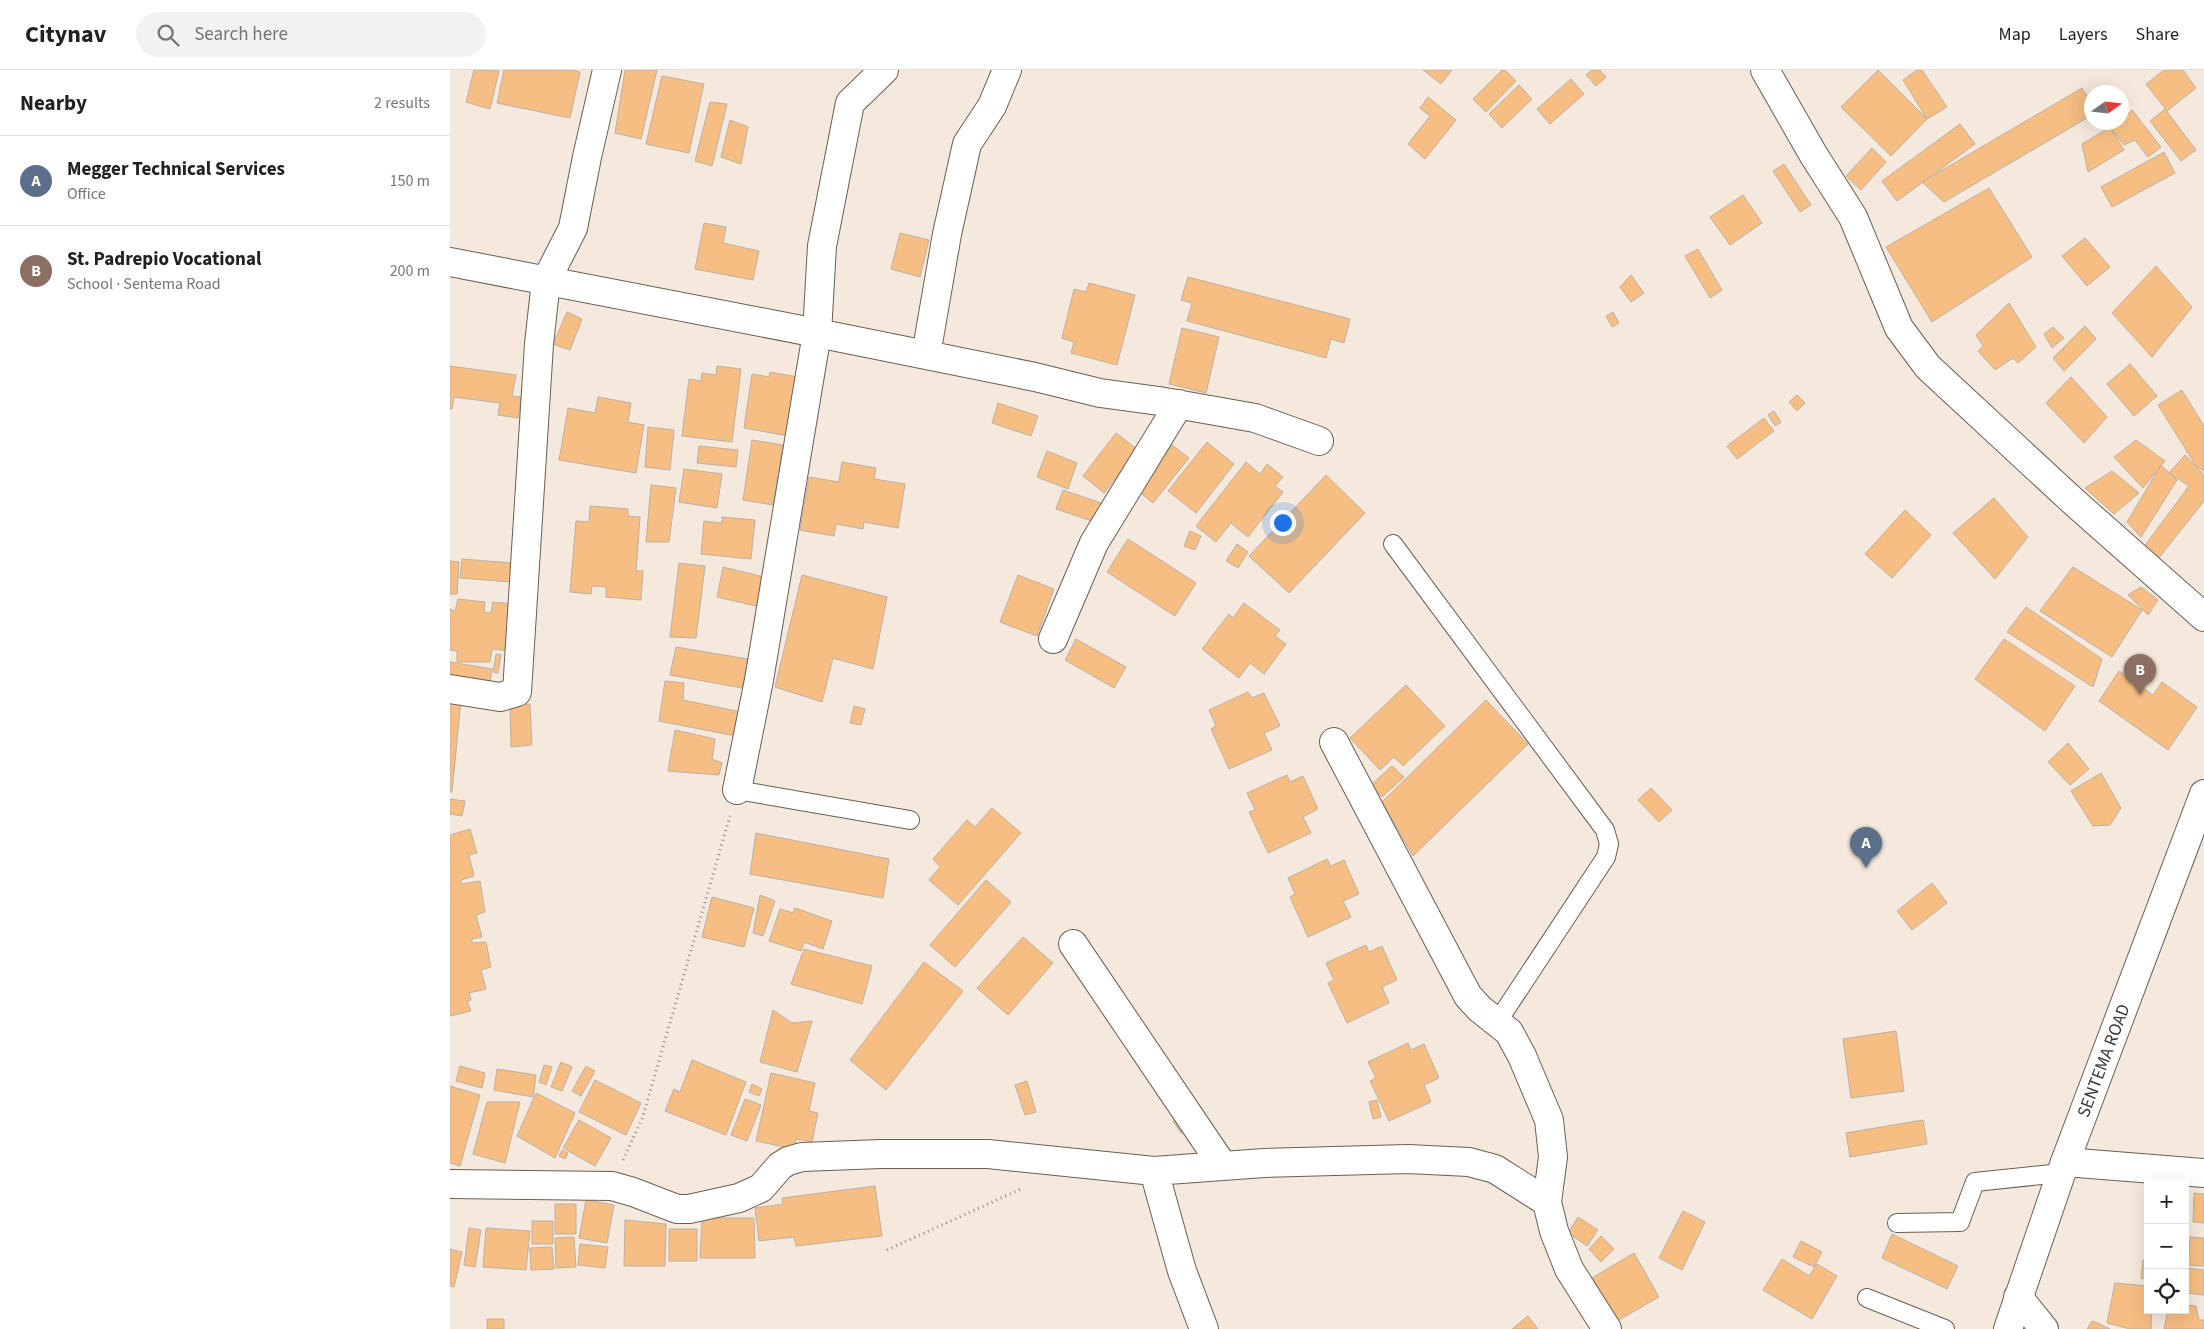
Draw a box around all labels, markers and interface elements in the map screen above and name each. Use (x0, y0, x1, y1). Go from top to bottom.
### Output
search box (136, 12, 486, 57)
text: Citynav (25, 17, 106, 52)
icon: search (154, 21, 182, 49)
text: Search here (194, 21, 288, 48)
text: Map (1999, 22, 2031, 47)
text: Layers (2059, 22, 2108, 47)
text: Share (2136, 22, 2179, 47)
north arrow (2084, 85, 2129, 130)
text: Nearby (20, 88, 87, 118)
text: 2 results (374, 92, 430, 114)
text: Megger Technical Services (67, 156, 285, 183)
text: A (31, 170, 41, 192)
text: 150 m (390, 170, 430, 192)
text: Office (67, 183, 106, 205)
text: St. Padrepio Vocational (67, 246, 261, 273)
text: B (31, 260, 41, 282)
text: 200 m (390, 260, 430, 282)
text: School · Sentema Road (67, 273, 221, 295)
your location (1270, 510, 1296, 536)
pin: B (2124, 654, 2156, 695)
pin: A (1850, 827, 1882, 868)
street label: SENTEMA ROAD (2071, 1000, 2136, 1121)
map controls (2144, 1179, 2189, 1314)
button: + (2144, 1179, 2189, 1224)
button: − (2144, 1224, 2189, 1269)
button: locate (2144, 1269, 2189, 1314)

